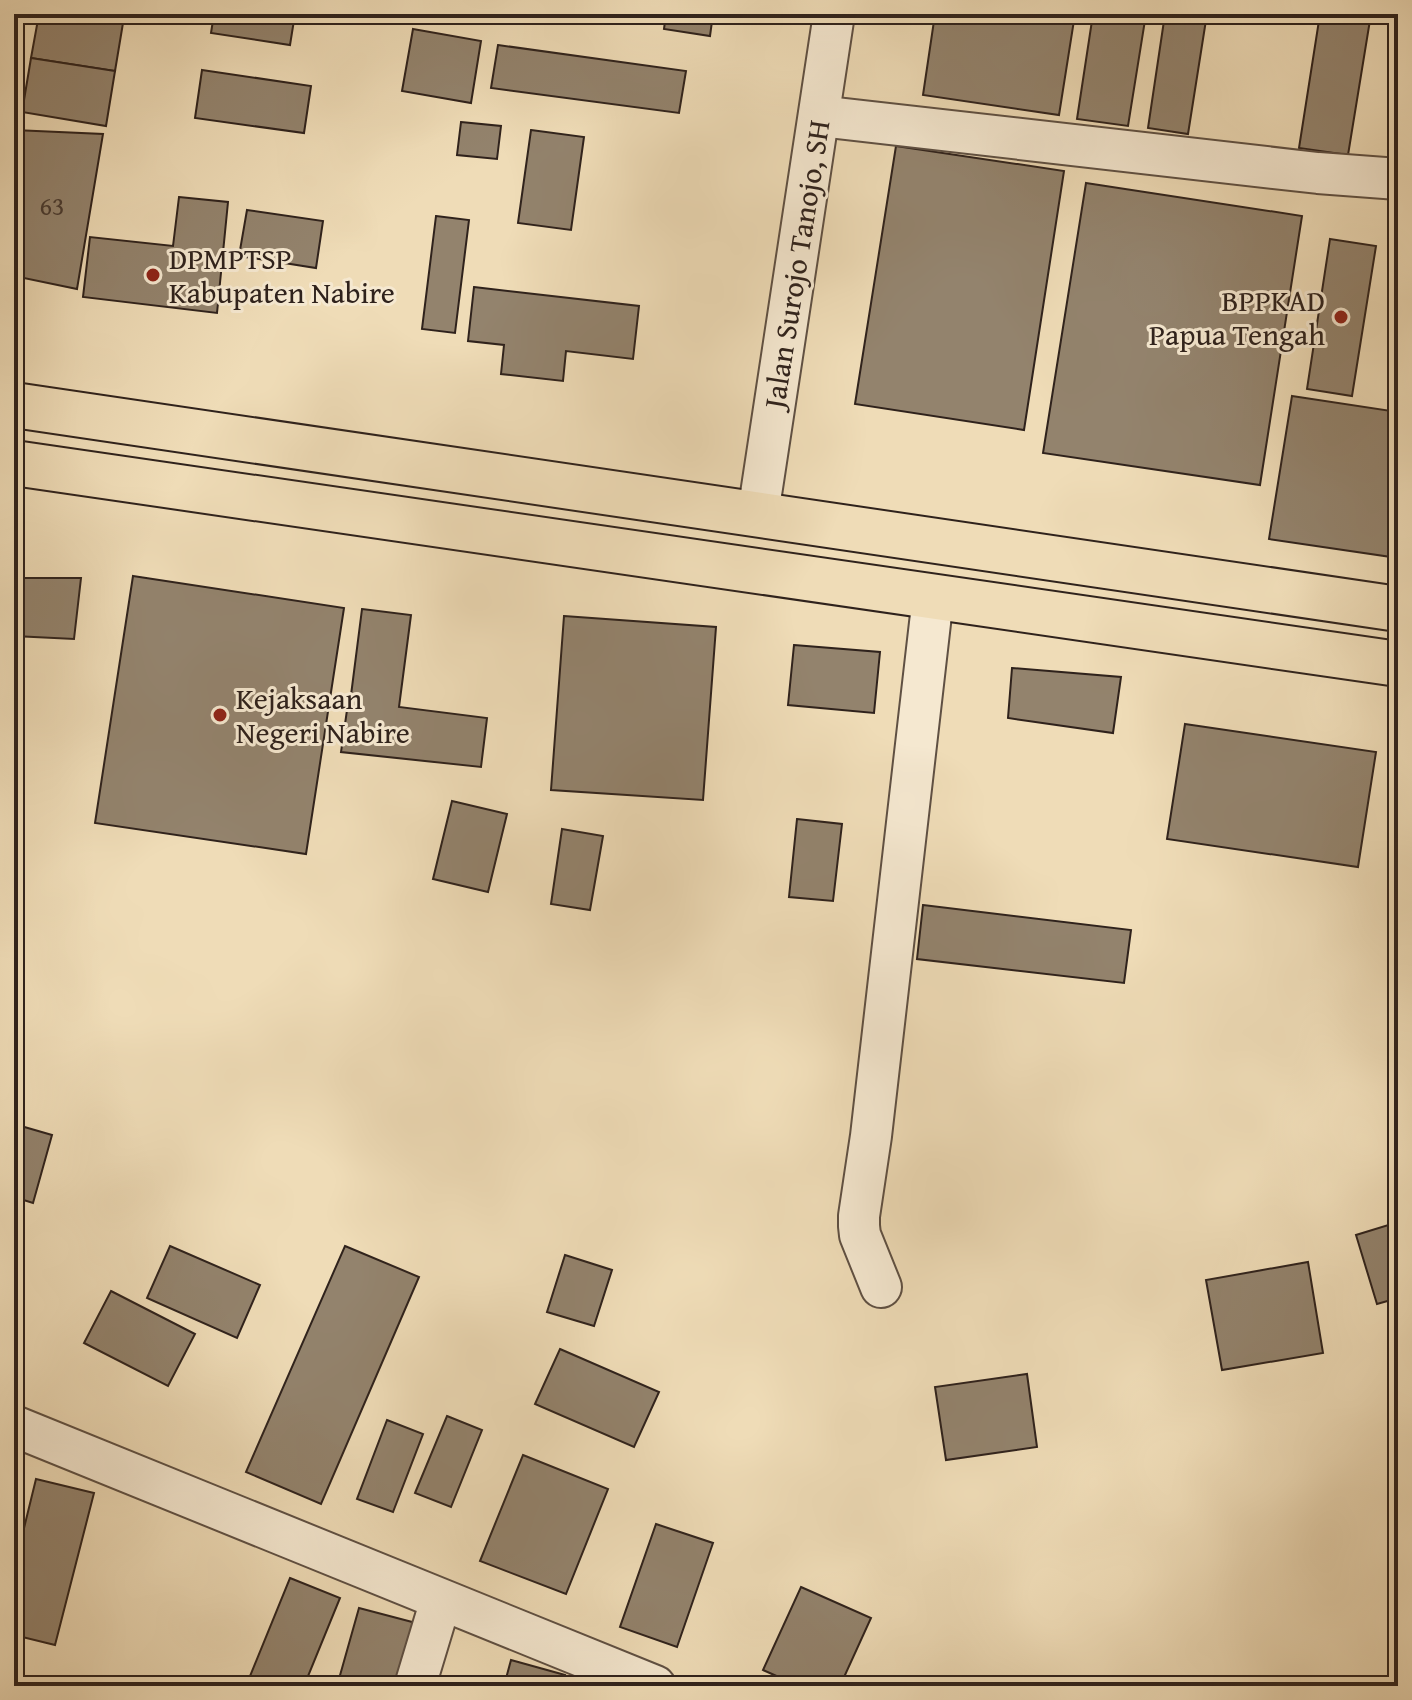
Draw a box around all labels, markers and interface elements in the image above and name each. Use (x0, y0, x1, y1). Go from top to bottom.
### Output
street label: Jalan Surojo Tanojo, SH (751, 117, 841, 415)
house number: 63 (39, 186, 65, 225)
place label: DPMPTSP Kabupaten Nabire (169, 236, 395, 314)
marker: DPMPTSP Kabupaten Nabire (144, 266, 162, 284)
place label: BPPKAD Papua Tengah (1149, 278, 1325, 356)
marker: BPPKAD Papua Tengah (1332, 308, 1350, 326)
place label: Kejaksaan Negeri Nabire (236, 676, 410, 754)
marker: Kejaksaan Negeri Nabire (211, 706, 229, 724)

